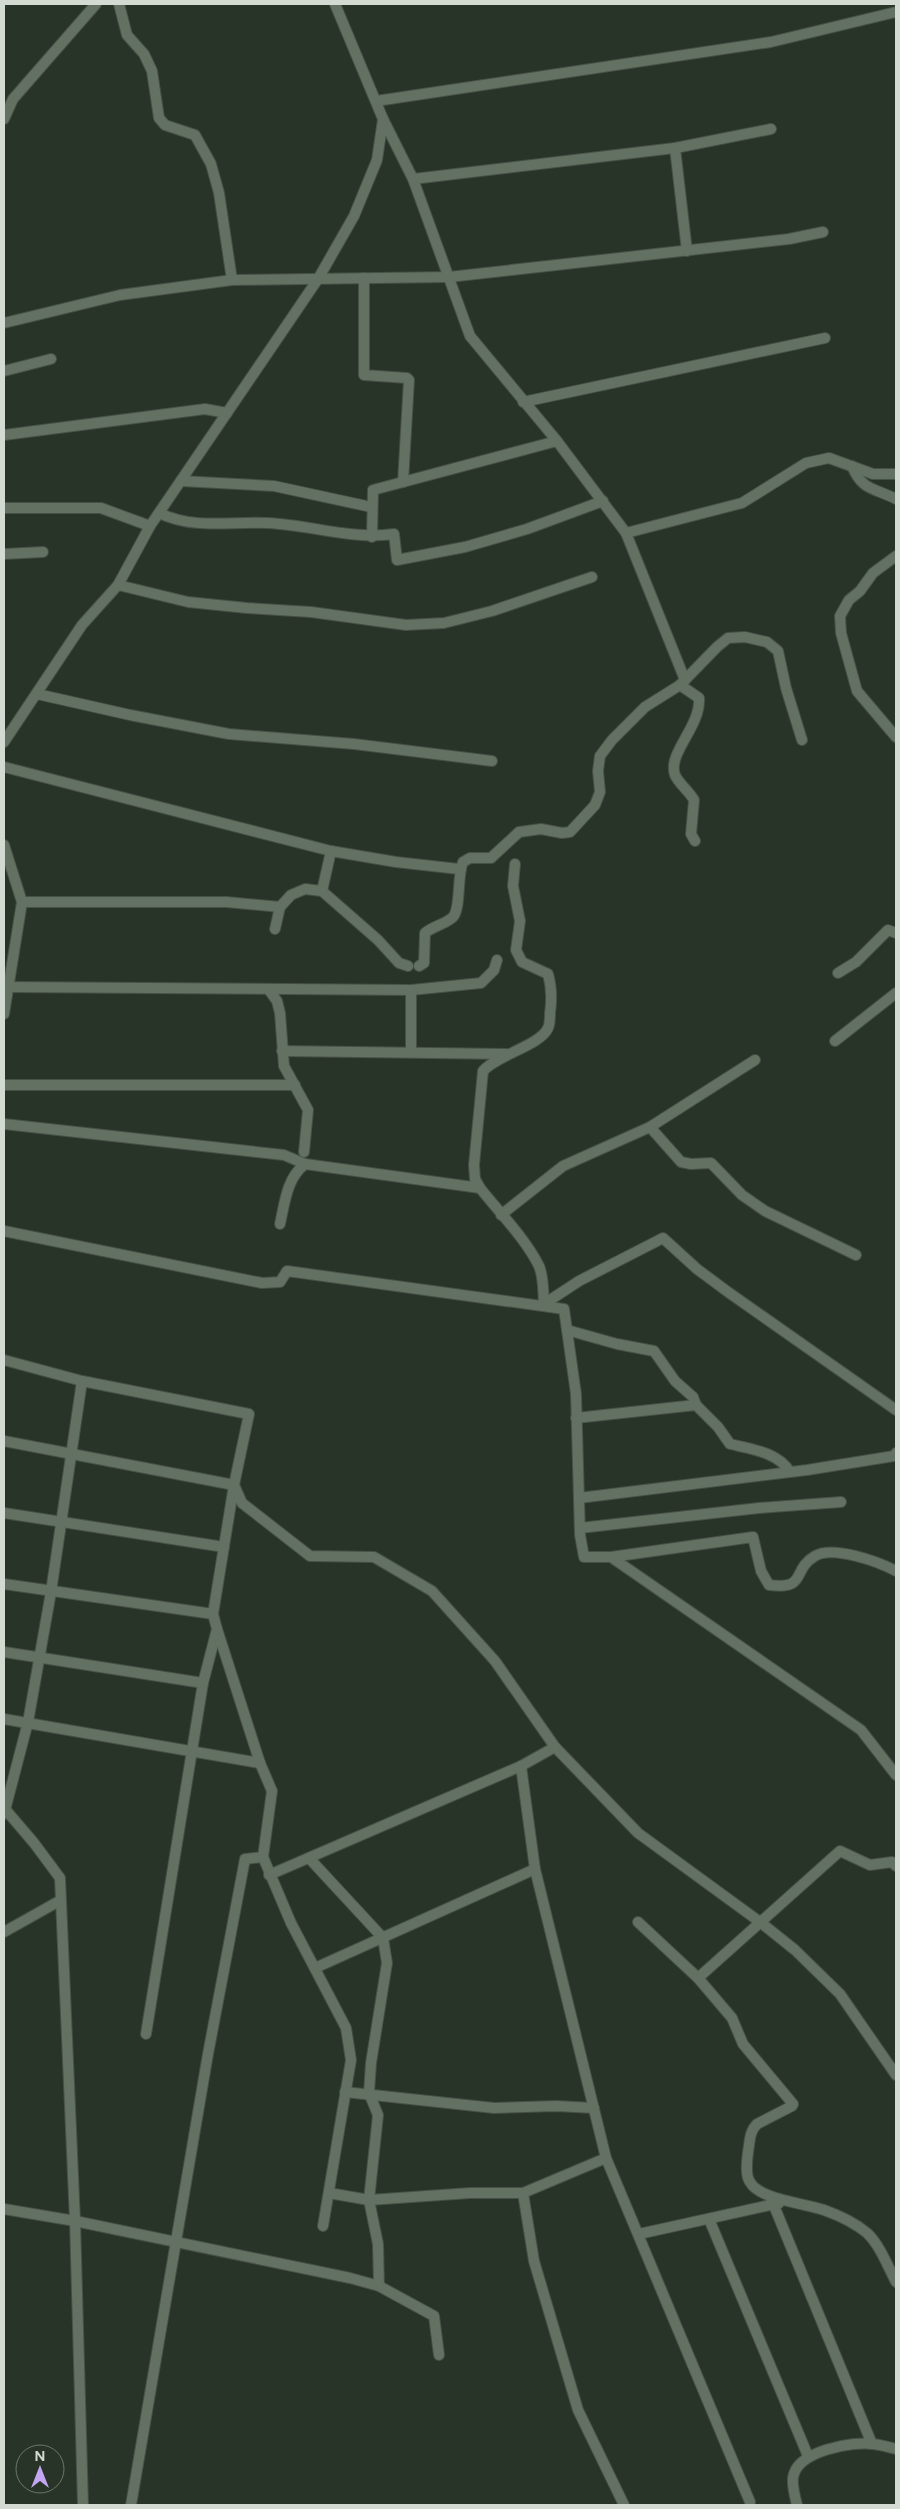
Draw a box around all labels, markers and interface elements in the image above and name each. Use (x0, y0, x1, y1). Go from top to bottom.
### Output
north arrow (15, 2444, 65, 2494)
text: N (35, 2448, 45, 2465)

